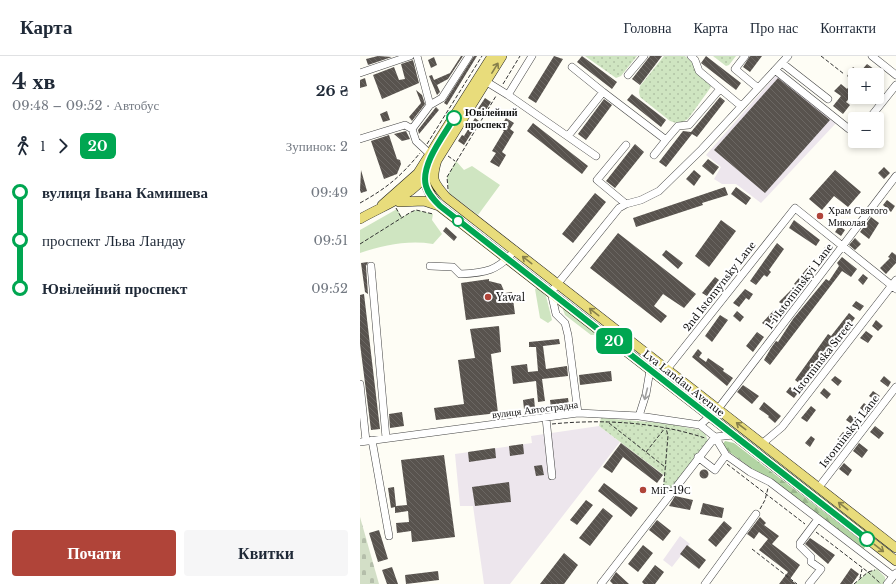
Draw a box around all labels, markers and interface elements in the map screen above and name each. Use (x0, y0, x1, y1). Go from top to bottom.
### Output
text: Карта (20, 16, 72, 39)
text: Головна (623, 19, 671, 37)
text: Карта (693, 19, 728, 37)
text: Про нас (750, 19, 798, 37)
text: Контакти (820, 19, 876, 37)
one-way arrow (491, 63, 499, 74)
text: 4 хв (12, 68, 55, 95)
map controls (848, 68, 884, 148)
button: + (848, 68, 884, 104)
text: 26 ₴ (316, 81, 348, 100)
text: 09:48 – 09:52 · Автобус (12, 97, 159, 114)
place label: Ювілейний проспект (465, 106, 518, 131)
marker: Ювілейний проспект (446, 110, 462, 126)
button: − (848, 112, 884, 148)
icon: walk (12, 135, 34, 157)
icon: forward (52, 135, 74, 157)
text: 20 (88, 137, 108, 155)
text: 1 (40, 138, 46, 155)
text: Зупинок: 2 (286, 138, 348, 155)
text: вулиця Івана Камишева (42, 183, 208, 202)
text: 09:49 (311, 184, 348, 201)
place label: Храм Святого Миколая (828, 204, 888, 229)
marker: Храм Святого Миколая (815, 211, 825, 221)
unlabelled marker (452, 215, 464, 227)
text: проспект Льва Ландау (42, 231, 185, 250)
text: 09:51 (313, 232, 348, 249)
street label: 2nd Istomynsky Lane (680, 239, 759, 334)
street label: 1-i Istominskyi Lane (763, 241, 836, 332)
one-way arrow (521, 255, 532, 264)
text: Ювілейний проспект (42, 279, 187, 298)
text: 09:52 (311, 280, 348, 297)
place label: Yawal (495, 291, 525, 304)
marker: Yawal (483, 292, 493, 302)
one-way arrow (588, 308, 599, 316)
street label: Istominska Street (791, 318, 856, 396)
line badge: 20 (596, 328, 632, 354)
text: 20 (604, 332, 624, 350)
street label: Lva Landau Avenue (640, 347, 727, 420)
one-way arrow (641, 387, 649, 400)
street label: Istominskyi Lane (817, 392, 882, 470)
street label: вулиця Автострадна (491, 398, 579, 421)
one-way arrow (735, 422, 746, 431)
place label: МіГ-19С (651, 484, 691, 497)
marker: МіГ-19С (638, 485, 648, 495)
one-way arrow (838, 502, 849, 511)
button: Почати (12, 530, 176, 576)
button: Квитки (184, 530, 348, 576)
unlabelled marker (859, 531, 875, 547)
one-way arrow (874, 544, 885, 553)

